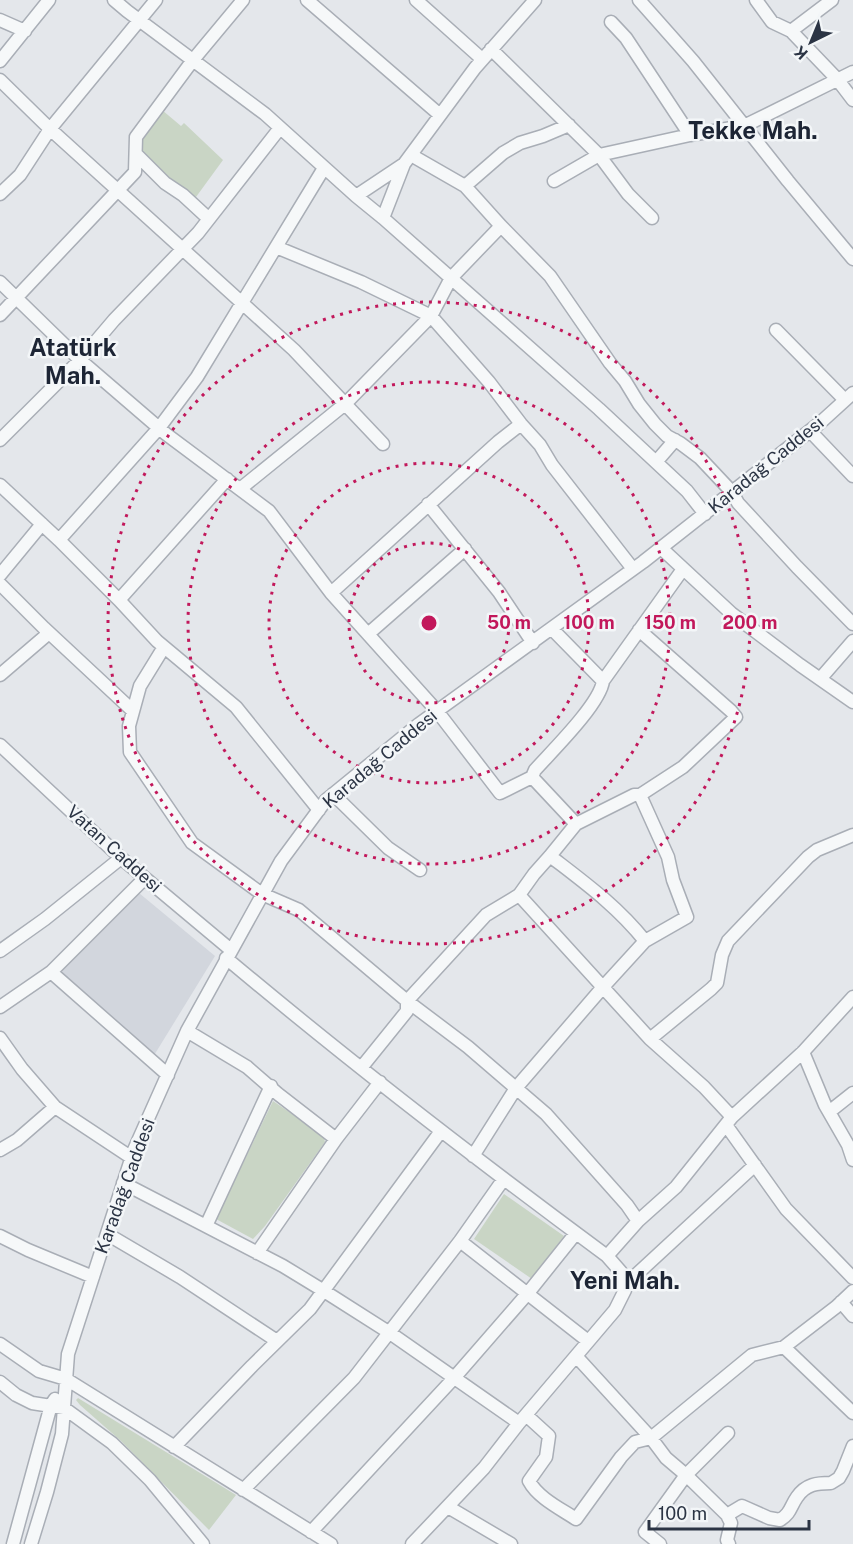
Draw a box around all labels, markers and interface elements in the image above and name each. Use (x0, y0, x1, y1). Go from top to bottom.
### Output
north arrow (781, 12, 841, 72)
text: K (790, 41, 812, 63)
district label: Tekke Mah. (688, 116, 818, 144)
district label: Atatürk Mah. (29, 333, 117, 389)
street label: Karadağ Caddesi (704, 412, 828, 518)
text: 50 m (487, 612, 531, 633)
text: 100 m (563, 612, 615, 633)
text: 150 m (644, 612, 696, 633)
text: 200 m (723, 612, 777, 633)
centre of rings (419, 613, 439, 633)
street label: Karadağ Caddesi (318, 705, 441, 812)
street label: Vatan Caddesi (63, 801, 166, 897)
street label: Karadağ Caddesi (90, 1115, 159, 1256)
district label: Yeni Mah. (570, 1266, 680, 1294)
scale bar (649, 1493, 810, 1531)
text: 100 m (658, 1503, 707, 1524)

